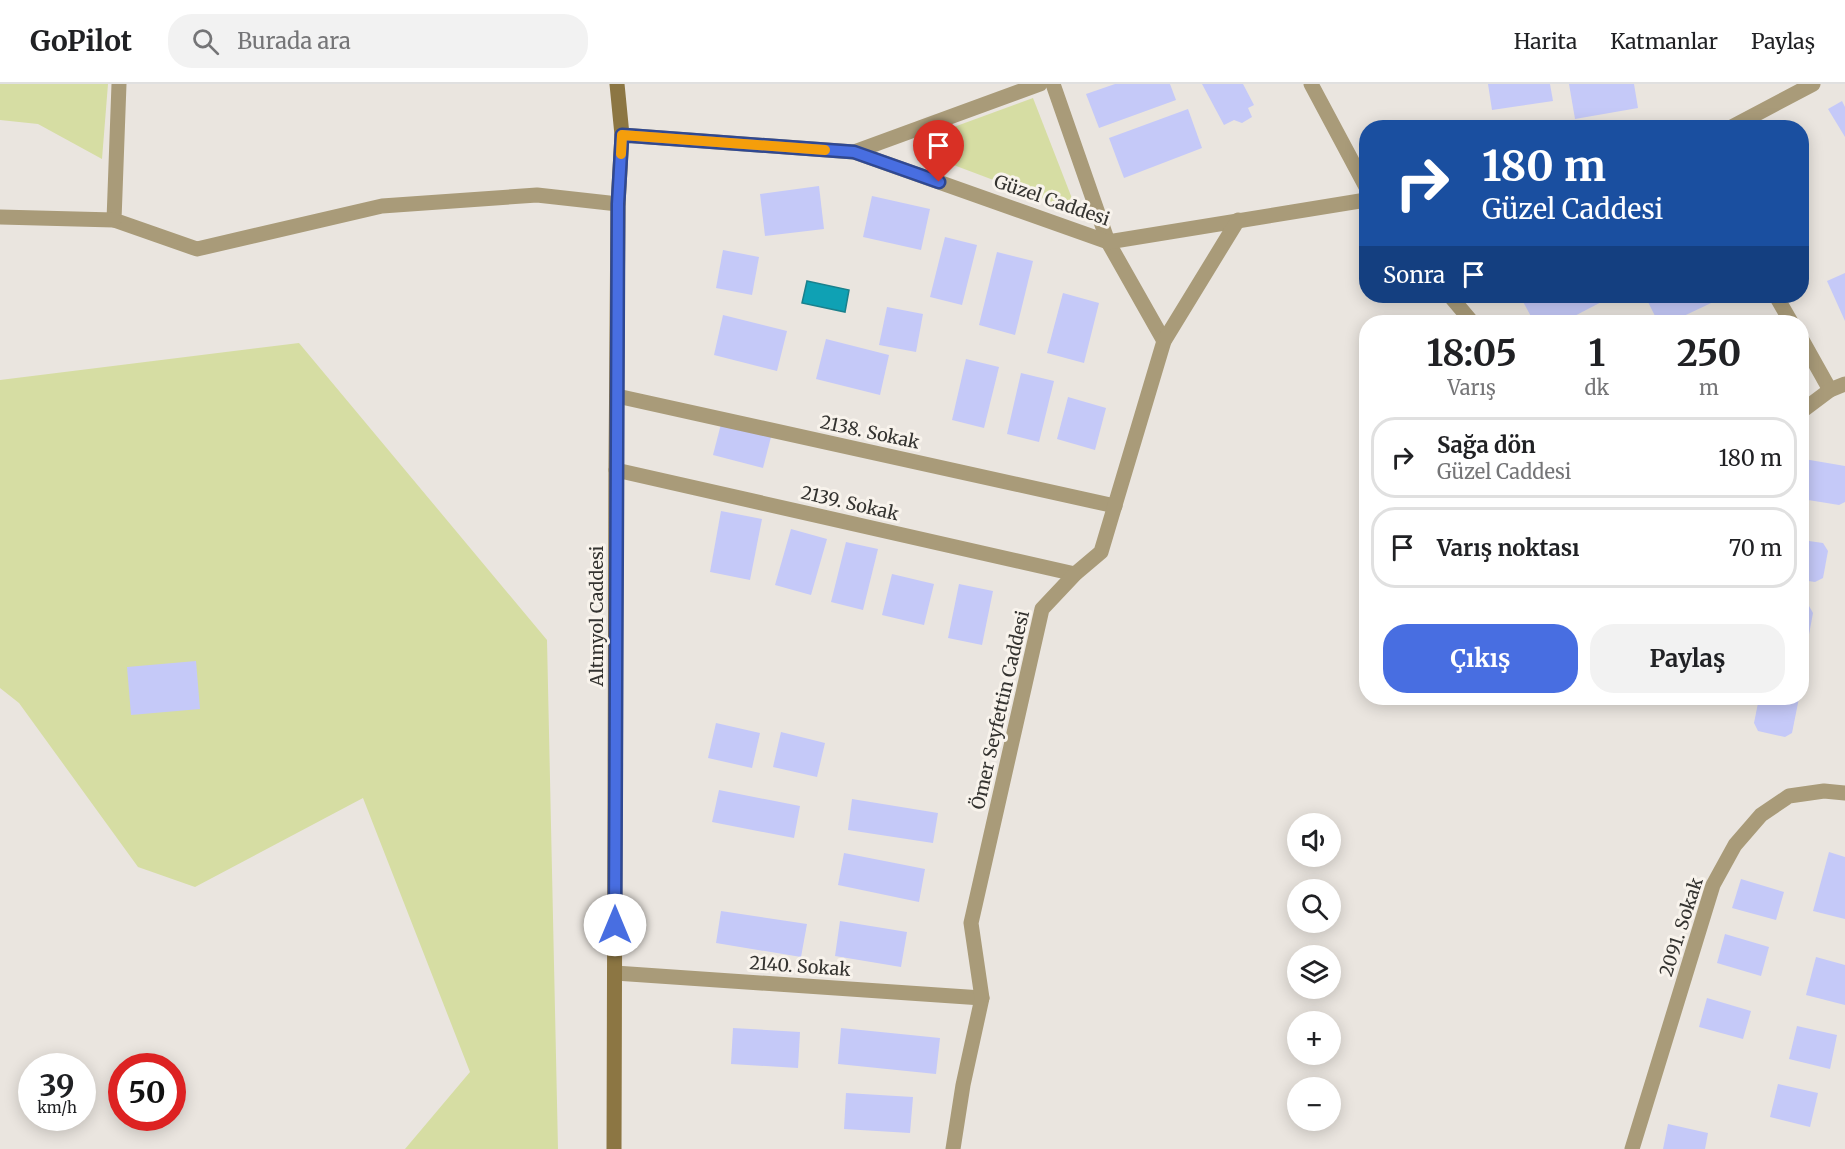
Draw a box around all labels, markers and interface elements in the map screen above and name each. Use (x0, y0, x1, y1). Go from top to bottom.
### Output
search box (168, 14, 588, 68)
text: GoPilot (30, 23, 132, 59)
icon: search (189, 25, 222, 58)
text: Burada ara (237, 27, 351, 55)
text: Harita (1514, 28, 1577, 55)
text: Katmanlar (1610, 28, 1718, 55)
text: Paylaş (1751, 28, 1815, 55)
pin (913, 120, 964, 182)
icon: arrive (922, 129, 955, 162)
text: 180 m (1482, 140, 1606, 192)
icon: right (1383, 144, 1461, 222)
street label: Güzel Caddesi (991, 169, 1113, 231)
text: Güzel Caddesi (1482, 192, 1663, 226)
icon: arrive (1457, 258, 1490, 291)
text: Sonra (1383, 261, 1445, 289)
text: 18:05 (1427, 331, 1517, 376)
text: 1 (1588, 331, 1605, 376)
text: 250 (1677, 331, 1741, 376)
text: Varış (1448, 375, 1496, 400)
text: dk (1584, 375, 1609, 400)
text: m (1699, 375, 1719, 400)
street label: 2138. Sokak (818, 410, 922, 454)
text: Sağa dön (1437, 431, 1536, 459)
icon: right (1386, 441, 1419, 474)
text: 180 m (1718, 444, 1782, 472)
text: Güzel Caddesi (1437, 459, 1571, 484)
street label: 2139. Sokak (799, 481, 902, 526)
icon: arrive (1386, 531, 1419, 564)
text: Varış noktası (1437, 534, 1579, 562)
text: 70 m (1729, 534, 1782, 562)
street label: Altınyol Caddesi (585, 545, 608, 687)
street label: Ömer Seyfettin Caddesi (966, 608, 1034, 812)
button: Çıkış (1383, 624, 1578, 693)
button: Paylaş (1590, 624, 1785, 693)
map controls (1287, 813, 1341, 1131)
button: sound (1287, 813, 1341, 867)
street label: 2091. Sokak (1654, 874, 1708, 979)
button: search (1287, 879, 1341, 933)
position arrow (583, 893, 647, 957)
button: layers (1287, 945, 1341, 999)
street label: 2140. Sokak (749, 951, 852, 981)
button: + (1287, 1011, 1341, 1065)
speed limit sign: 50 (108, 1053, 186, 1131)
text: 39 (40, 1066, 74, 1104)
button: − (1287, 1077, 1341, 1131)
text: km/h (37, 1098, 77, 1117)

